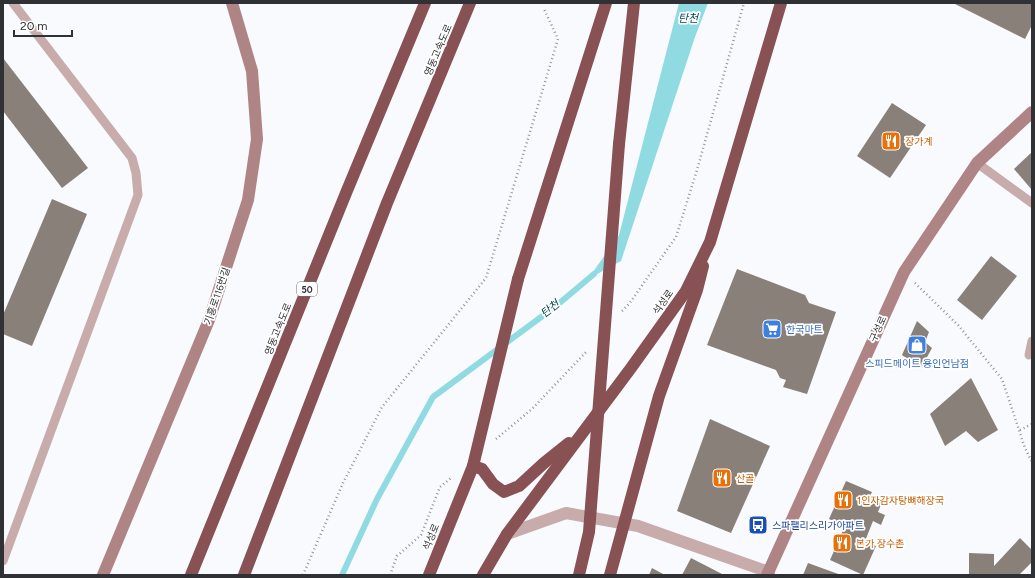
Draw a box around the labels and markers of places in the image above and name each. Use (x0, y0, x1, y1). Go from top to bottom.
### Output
restaurant icon: 장가계 (880, 130, 902, 152)
place label: 장가계 (905, 135, 933, 148)
supermarket icon: 한국마트 (761, 318, 783, 340)
place label: 한국마트 (786, 323, 823, 336)
shop icon: 스피드메이트 용인언남점 (906, 334, 928, 356)
place label: 스피드메이트 용인언남점 (865, 357, 969, 370)
restaurant icon: 산골 (711, 467, 733, 489)
place label: 산골 (736, 472, 754, 485)
restaurant icon: 1인자감자탕뼈해장국 (832, 489, 854, 511)
place label: 1인자감자탕뼈해장국 (857, 494, 944, 507)
bus stop icon: 스파팰리스리가아파트 (747, 514, 769, 536)
place label: 스파팰리스리가아파트 (772, 519, 864, 532)
restaurant icon: 본가 장수촌 (831, 532, 853, 554)
place label: 본가 장수촌 (856, 537, 904, 550)

